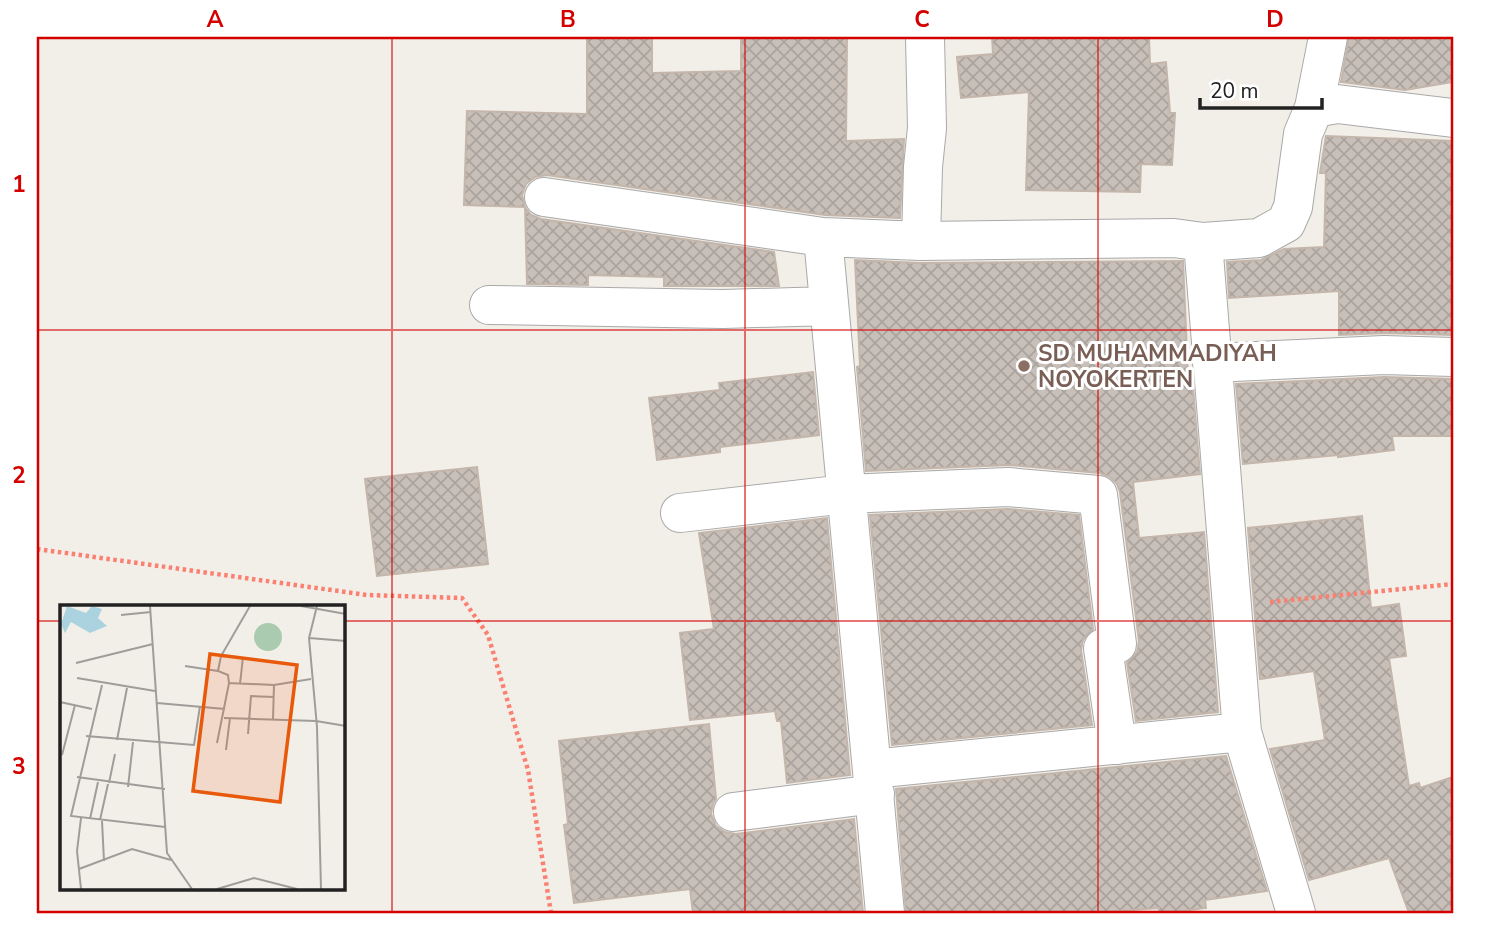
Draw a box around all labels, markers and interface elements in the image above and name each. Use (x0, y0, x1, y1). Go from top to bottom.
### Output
text: A (206, 4, 224, 35)
text: B (560, 4, 576, 35)
text: C (914, 4, 930, 35)
text: D (1266, 4, 1284, 35)
scale bar (1200, 66, 1322, 110)
text: 20 m (1210, 77, 1259, 105)
text: 1 (12, 169, 26, 200)
place label: SD MUHAMMADIYAH NOYOKERTEN (1038, 338, 1277, 395)
marker: SD MUHAMMADIYAH NOYOKERTEN (1016, 358, 1032, 374)
text: 2 (12, 460, 26, 491)
inset map (60, 605, 345, 890)
text: 3 (12, 751, 26, 782)

